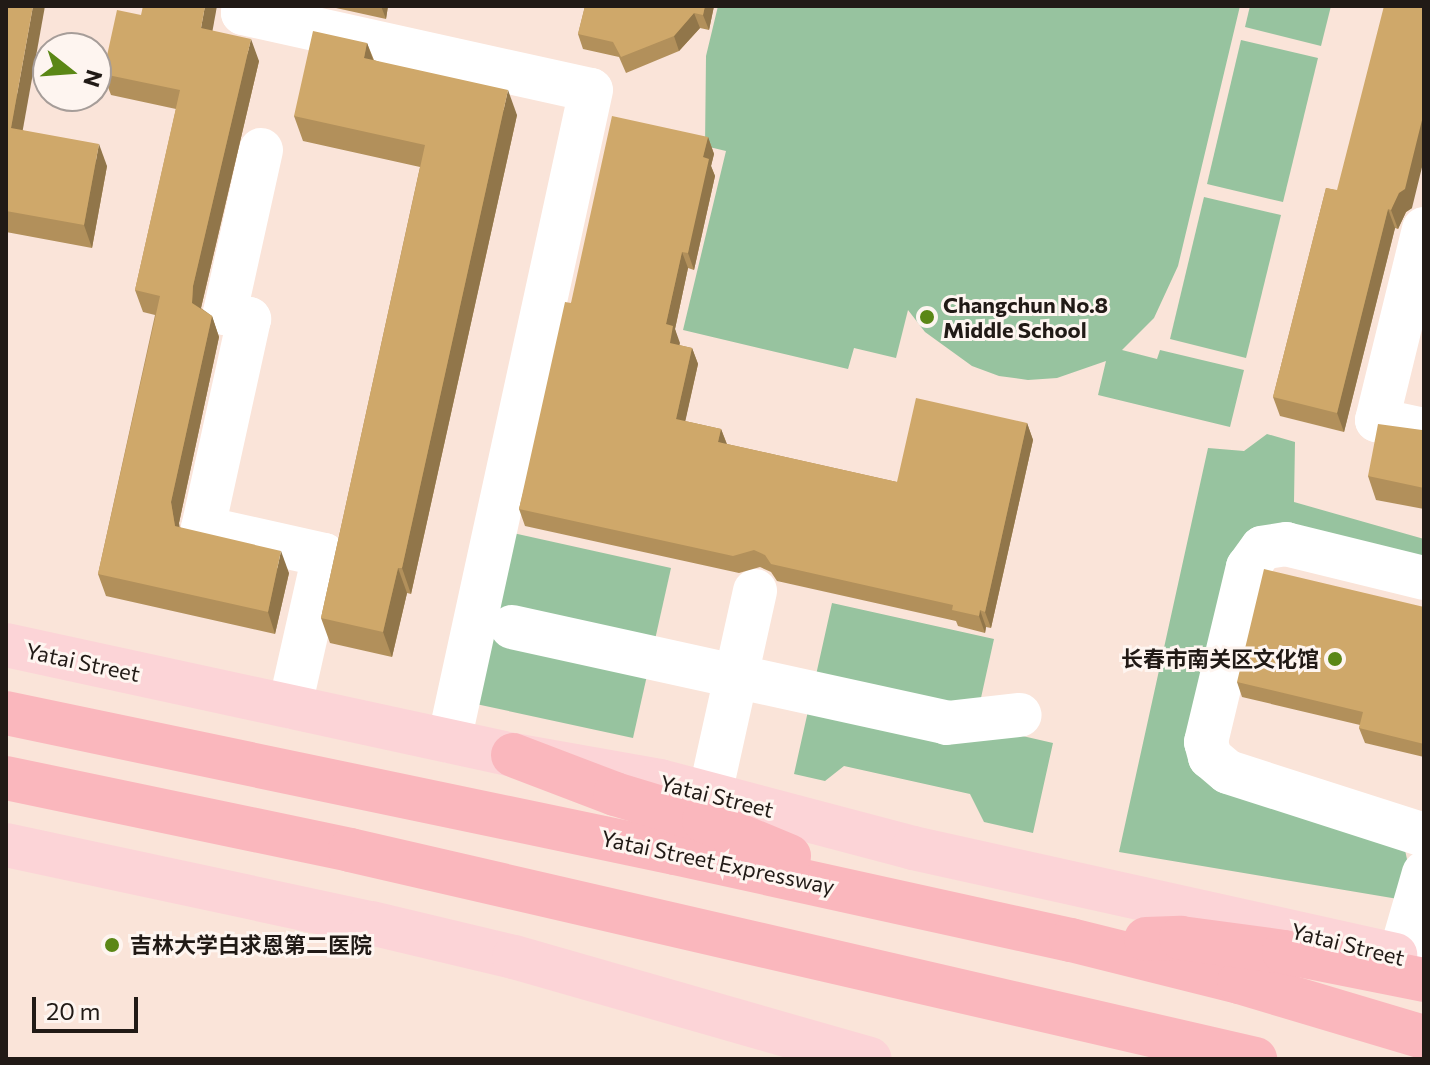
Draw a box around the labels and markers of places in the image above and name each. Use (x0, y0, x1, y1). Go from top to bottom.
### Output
place label: Changchun No.8 Middle School (943, 291, 1108, 342)
marker: Changchun No.8 Middle School (918, 308, 936, 326)
place label: 长春市南关区文化馆 (1121, 646, 1319, 672)
marker: 长春市南关区文化馆 (1326, 650, 1344, 668)
place label: 吉林大学白求恩第二医院 (130, 932, 372, 958)
marker: 吉林大学白求恩第二医院 (101, 934, 123, 956)

